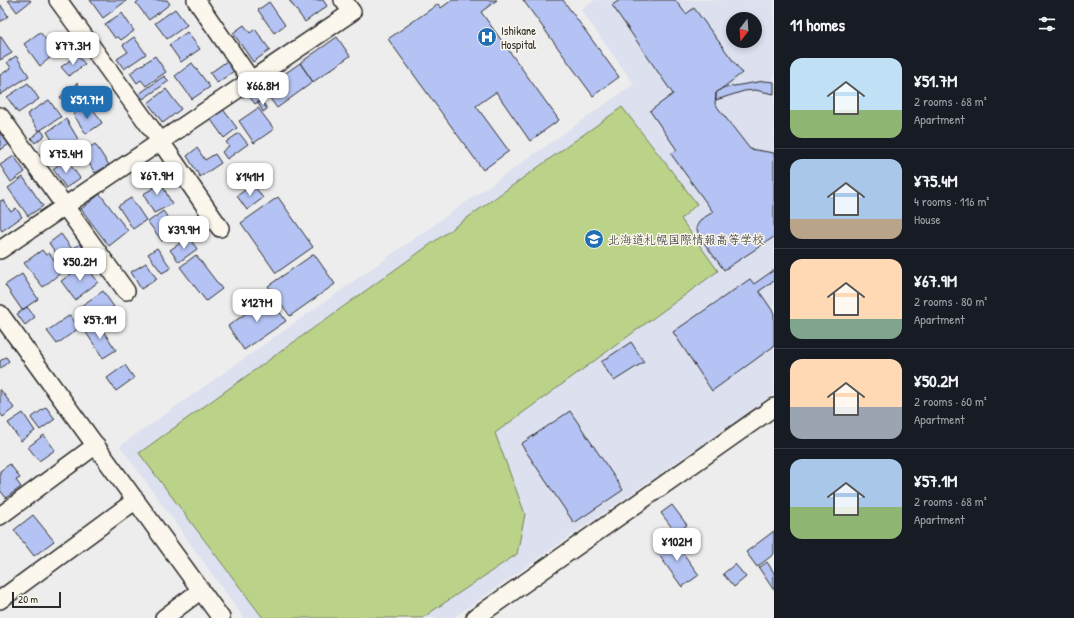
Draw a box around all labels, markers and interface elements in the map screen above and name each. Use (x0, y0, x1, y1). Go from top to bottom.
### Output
north arrow (726, 12, 762, 48)
map controls (726, 12, 762, 48)
text: 11 homes (790, 13, 845, 36)
icon: filters (1036, 13, 1058, 35)
place label: Ishikane Hospital (501, 22, 537, 53)
hospital icon: Ishikane Hospital (476, 26, 498, 48)
pin: ¥77.3M (40, 32, 106, 66)
text: ¥77.3M (55, 36, 91, 54)
text: ¥51.7M (914, 69, 957, 92)
pin: ¥66.8M (230, 72, 296, 106)
icon: home (822, 74, 870, 122)
text: ¥66.8M (247, 76, 279, 94)
pin: ¥51.7M (54, 86, 120, 120)
text: ¥51.7M (70, 90, 104, 108)
text: 2 rooms · 68 m² (914, 92, 987, 110)
text: Apartment (914, 110, 965, 128)
pin: ¥75.4M (33, 140, 99, 174)
text: ¥75.4M (49, 144, 83, 162)
pin: ¥67.9M (124, 162, 190, 196)
pin: ¥141M (222, 163, 278, 197)
text: ¥67.9M (141, 166, 173, 184)
text: ¥141M (236, 167, 264, 185)
text: ¥75.4M (914, 169, 958, 192)
icon: home (822, 175, 870, 223)
text: 4 rooms · 116 m² (914, 192, 989, 210)
text: House (914, 210, 941, 228)
pin: ¥39.9M (151, 216, 217, 250)
text: ¥39.9M (168, 220, 200, 238)
school or university icon: 北海道札幌国際情報高等学校 (583, 228, 605, 250)
place label: 北海道札幌国際情報高等学校 (608, 231, 764, 248)
pin: ¥50.2M (47, 248, 113, 282)
text: ¥50.2M (63, 252, 97, 270)
text: ¥67.9M (914, 269, 957, 292)
icon: home (822, 275, 870, 323)
pin: ¥127M (229, 289, 285, 323)
text: 2 rooms · 80 m² (914, 292, 987, 310)
text: ¥127M (241, 293, 273, 311)
pin: ¥57.1M (67, 306, 133, 340)
text: ¥57.1M (83, 310, 117, 328)
text: Apartment (914, 310, 965, 328)
text: ¥50.2M (914, 369, 958, 392)
icon: home (822, 375, 870, 423)
text: 2 rooms · 60 m² (914, 392, 987, 410)
text: Apartment (914, 410, 965, 428)
text: ¥57.1M (914, 469, 957, 492)
icon: home (822, 475, 870, 523)
text: 2 rooms · 68 m² (914, 492, 987, 510)
text: Apartment (914, 510, 965, 528)
pin: ¥102M (649, 528, 705, 562)
text: ¥102M (662, 532, 692, 550)
scale bar (12, 590, 61, 609)
text: 20 m (18, 592, 38, 606)

